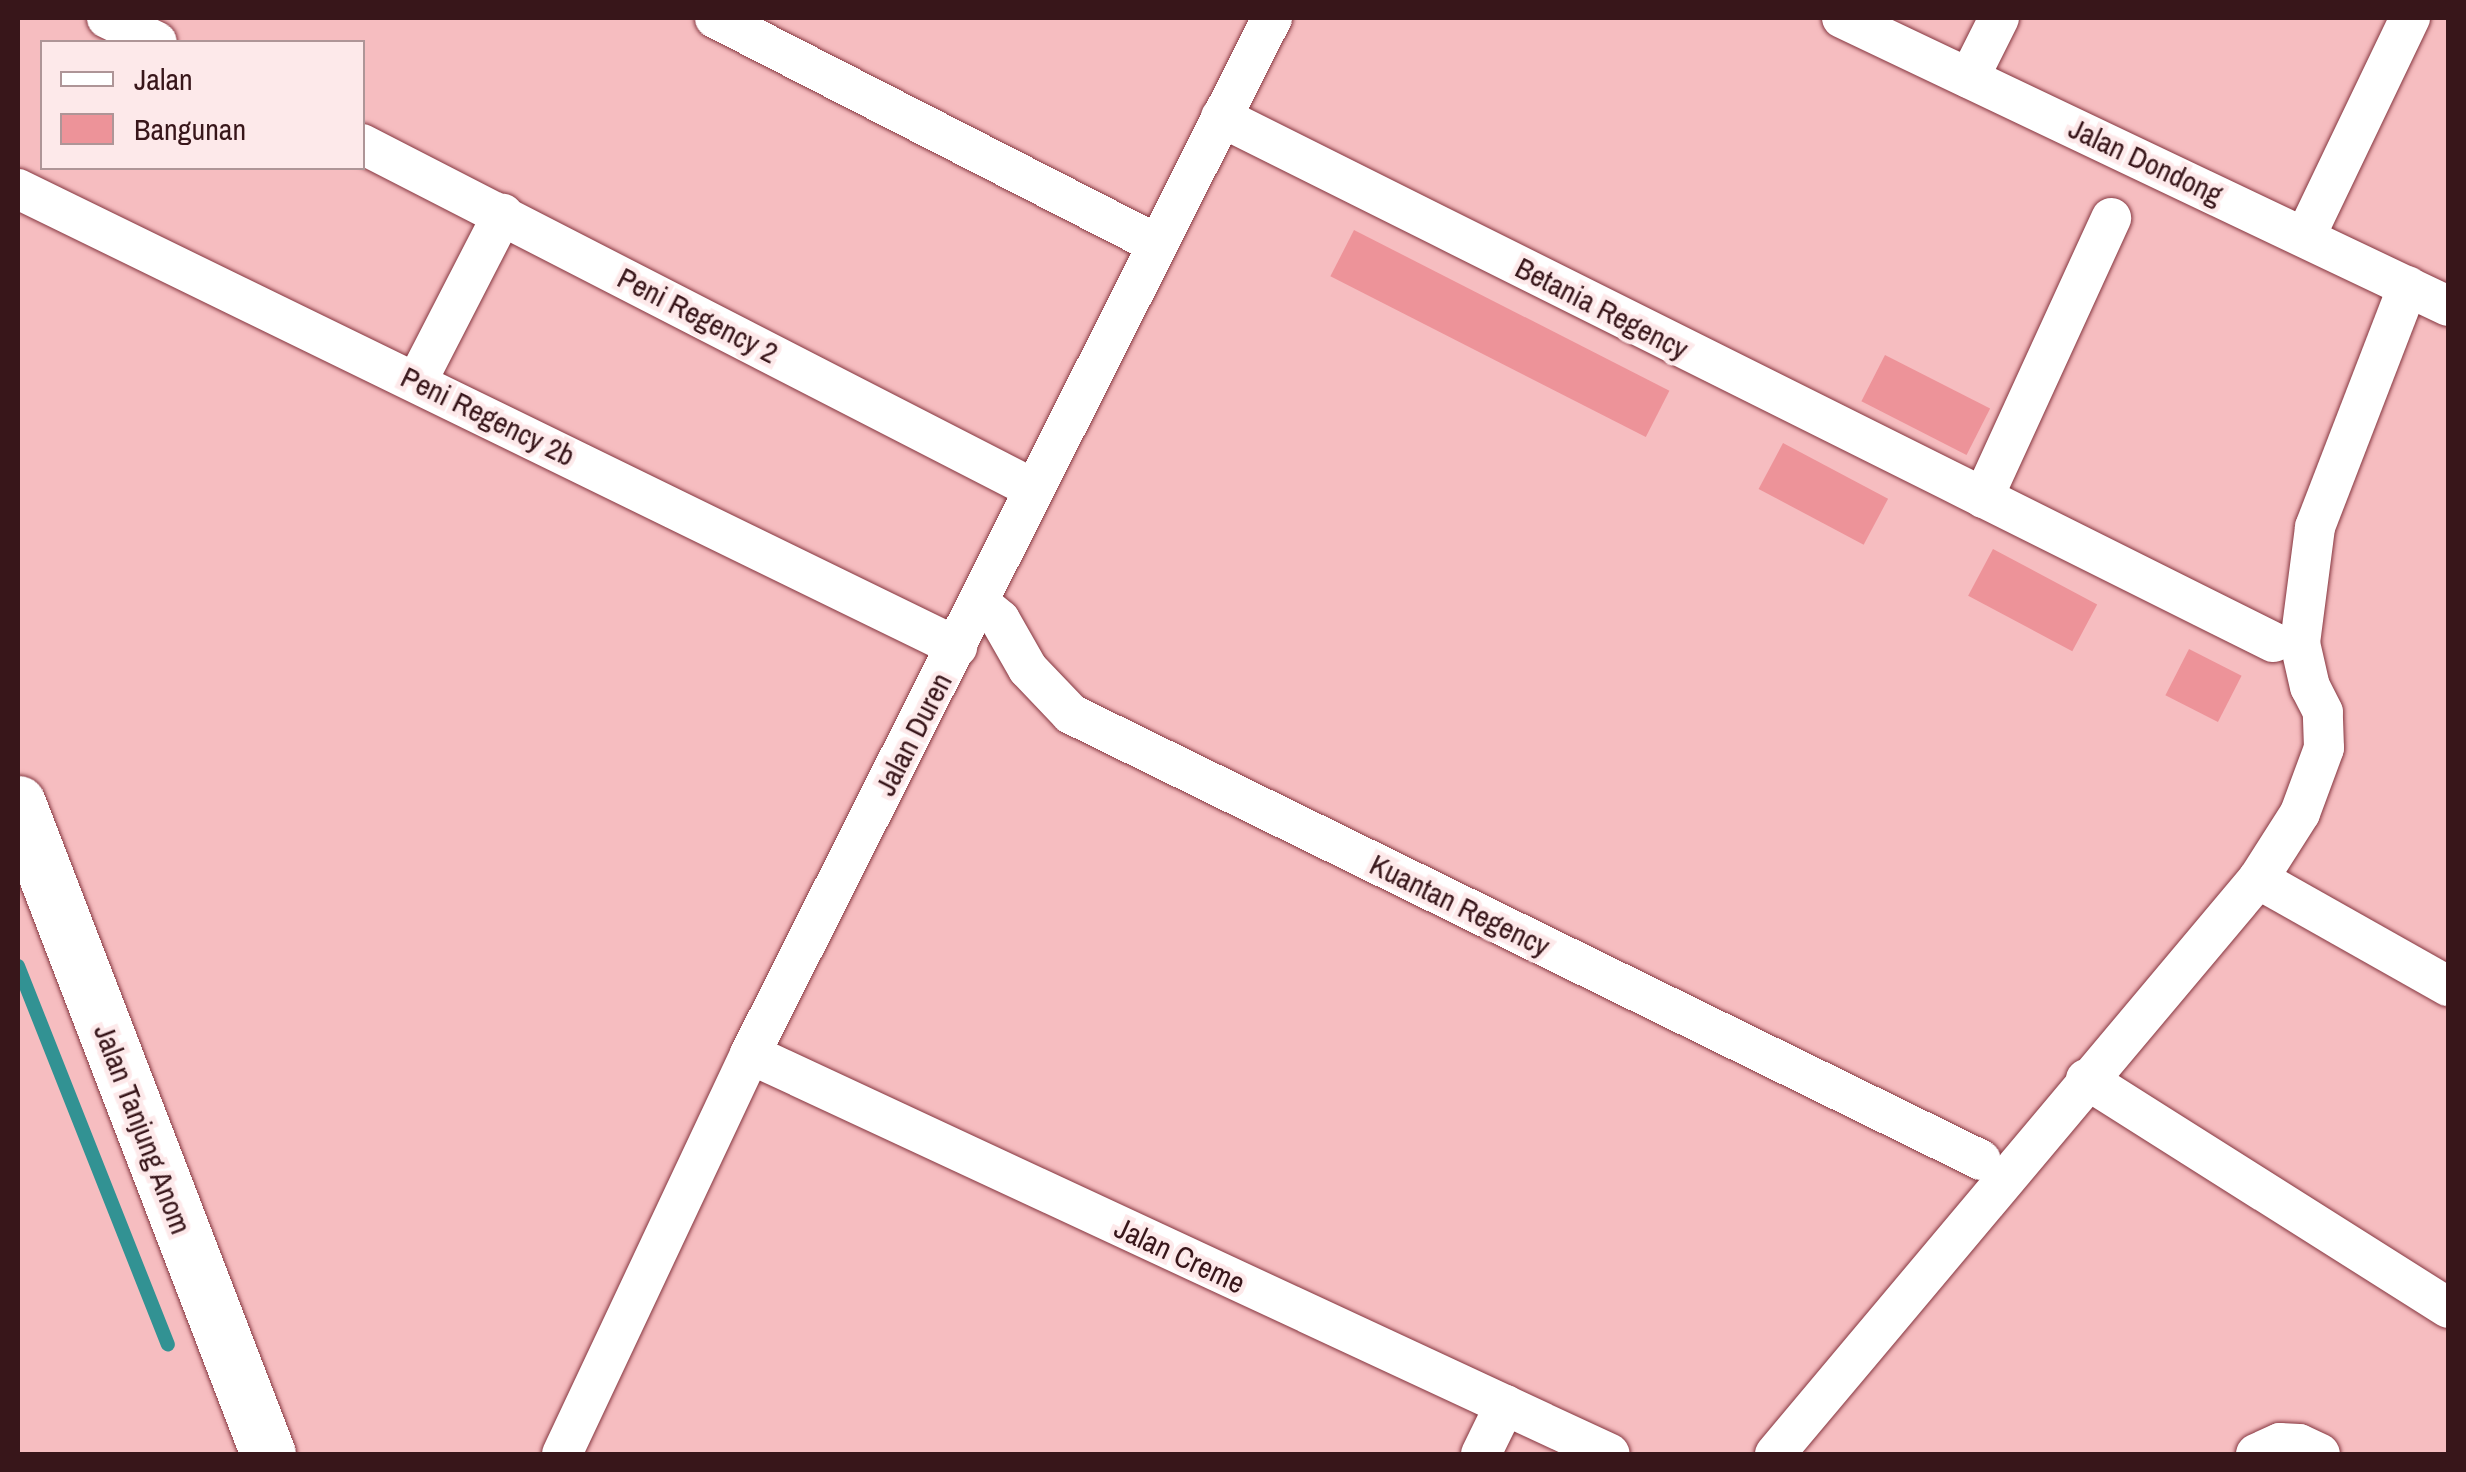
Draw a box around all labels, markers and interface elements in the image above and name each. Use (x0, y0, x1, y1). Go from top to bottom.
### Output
legend (40, 40, 365, 170)
text: Jalan (134, 59, 193, 99)
text: Bangunan (134, 109, 246, 149)
street label: Jalan Dondong (2063, 110, 2229, 212)
street label: Betania Regency (1510, 249, 1694, 367)
street label: Peni Regency 2 (612, 259, 784, 371)
street label: Peni Regency 2b (395, 358, 581, 474)
street label: Jalan Duren (867, 667, 959, 801)
street label: Kuantan Regency (1364, 846, 1556, 964)
street label: Jalan Tanjung Anom (86, 1018, 200, 1240)
street label: Jalan Creme (1109, 1209, 1251, 1301)

